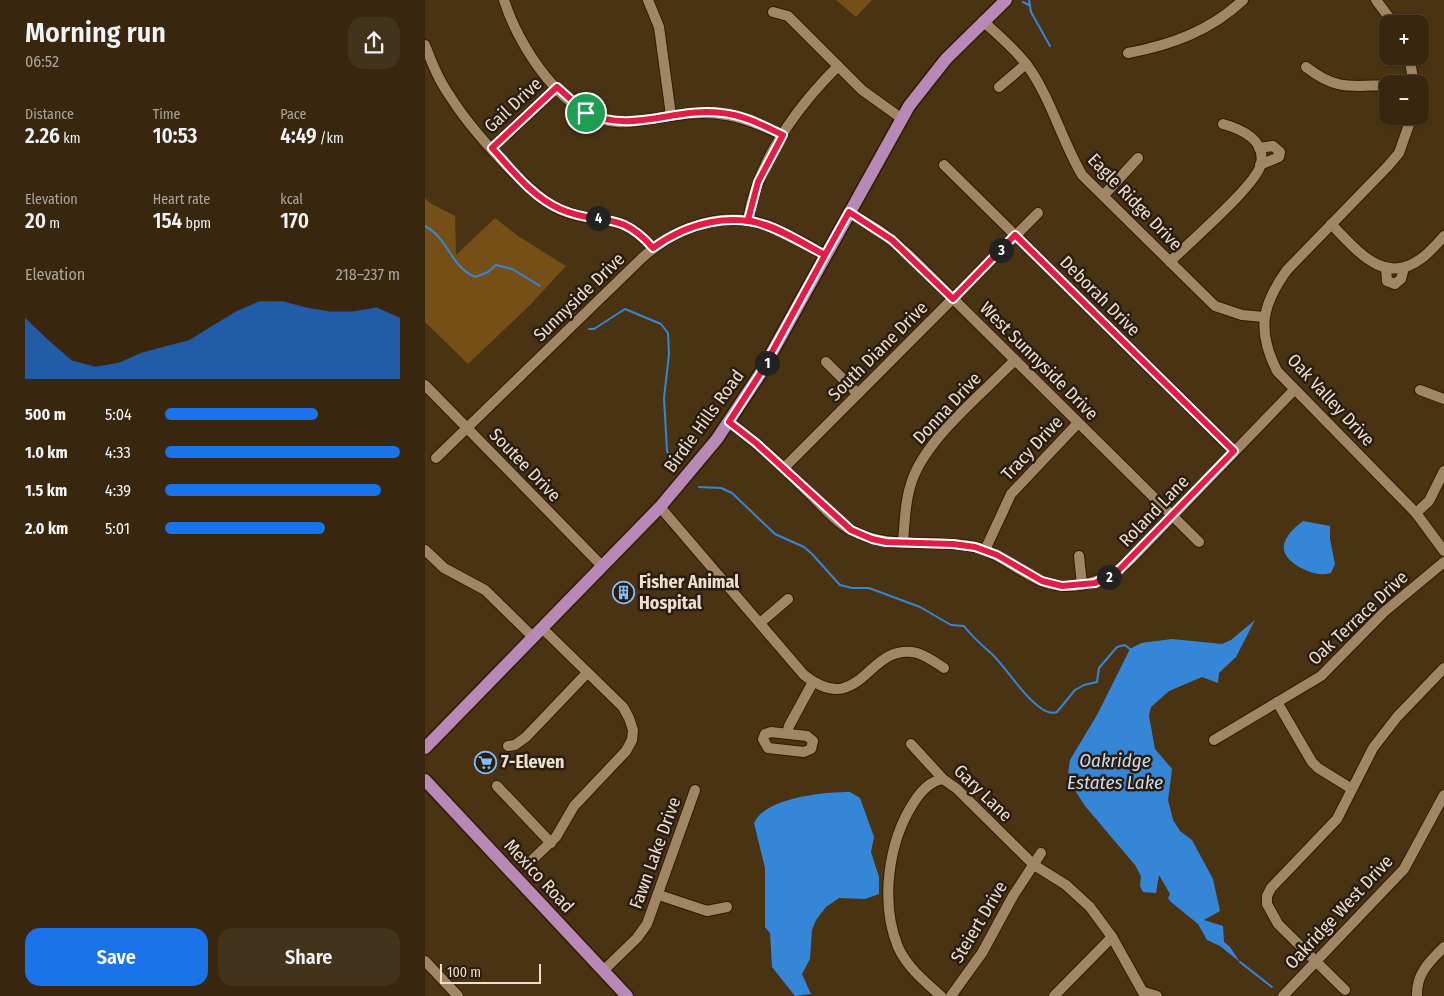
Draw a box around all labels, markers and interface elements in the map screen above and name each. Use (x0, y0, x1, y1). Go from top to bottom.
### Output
map controls (1379, 15, 1429, 125)
button: + (1379, 15, 1429, 65)
text: Morning run (25, 16, 166, 49)
button: share (348, 17, 400, 69)
text: 06:52 (25, 52, 59, 71)
street label: Gail Drive (480, 73, 546, 137)
button: − (1379, 75, 1429, 125)
pin (565, 92, 607, 134)
icon: arrive (572, 99, 600, 127)
text: Distance (25, 106, 74, 123)
text: Time (153, 106, 180, 123)
text: Pace (280, 106, 306, 123)
text: 2.26 (25, 123, 60, 149)
text: 10:53 (153, 123, 197, 149)
text: 4:49 (280, 123, 317, 149)
text: km (60, 130, 80, 147)
text: /km (317, 130, 344, 147)
street label: Eagle Ridge Drive (1083, 149, 1187, 255)
text: Elevation (25, 191, 78, 208)
text: Heart rate (153, 191, 210, 208)
text: kcal (280, 191, 303, 208)
pin: 4 (585, 206, 611, 230)
text: 20 (25, 208, 46, 234)
text: 154 (153, 208, 182, 234)
text: 170 (280, 208, 309, 234)
text: 4 (595, 210, 602, 227)
text: m (46, 215, 60, 232)
text: bpm (182, 215, 211, 232)
pin: 3 (989, 238, 1013, 262)
text: 3 (998, 242, 1005, 259)
street label: Sunnyside Drive (529, 248, 629, 346)
street label: Deborah Drive (1055, 251, 1145, 341)
text: Elevation (25, 265, 85, 284)
text: 218–237 m (336, 265, 400, 284)
street label: South Diane Drive (824, 297, 932, 405)
street label: West Sunnyside Drive (975, 297, 1103, 425)
street label: Oak Valley Drive (1283, 349, 1379, 451)
pin: 1 (755, 350, 779, 376)
text: 1 (765, 355, 770, 372)
street label: Birdie Hills Road (659, 365, 749, 477)
street label: Donna Drive (908, 367, 986, 448)
text: 500 m (25, 405, 66, 424)
text: 5:04 (105, 405, 132, 424)
street label: Tracy Drive (997, 411, 1068, 485)
street label: Soutee Drive (485, 424, 565, 506)
text: 1.0 km (25, 443, 68, 462)
text: 4:33 (105, 443, 131, 462)
street label: Roland Lane (1115, 471, 1194, 551)
text: 1.5 km (25, 481, 67, 500)
text: 4:39 (105, 481, 131, 500)
text: 2.0 km (25, 519, 68, 538)
text: 5:01 (105, 519, 130, 538)
pin: 2 (1097, 564, 1121, 590)
street label: Oak Terrace Drive (1304, 566, 1412, 670)
text: 2 (1106, 569, 1113, 586)
place label: Fisher Animal Hospital (639, 571, 739, 614)
building icon: Fisher Animal Hospital (611, 580, 635, 604)
water label: Oakridge Estates Lake (1067, 749, 1163, 794)
supermarket icon: 7-Eleven (473, 750, 497, 774)
place label: 7-Eleven (501, 751, 564, 773)
street label: Gary Lane (949, 760, 1017, 826)
street label: Fawn Lake Drive (625, 794, 685, 912)
street label: Mexico Road (499, 835, 579, 917)
street label: Oakridge West Drive (1280, 850, 1398, 974)
street label: Steiert Drive (946, 877, 1012, 967)
button: Save (25, 928, 208, 986)
button: Share (218, 928, 400, 986)
scale bar (440, 961, 541, 984)
text: 100 m (447, 964, 481, 981)

